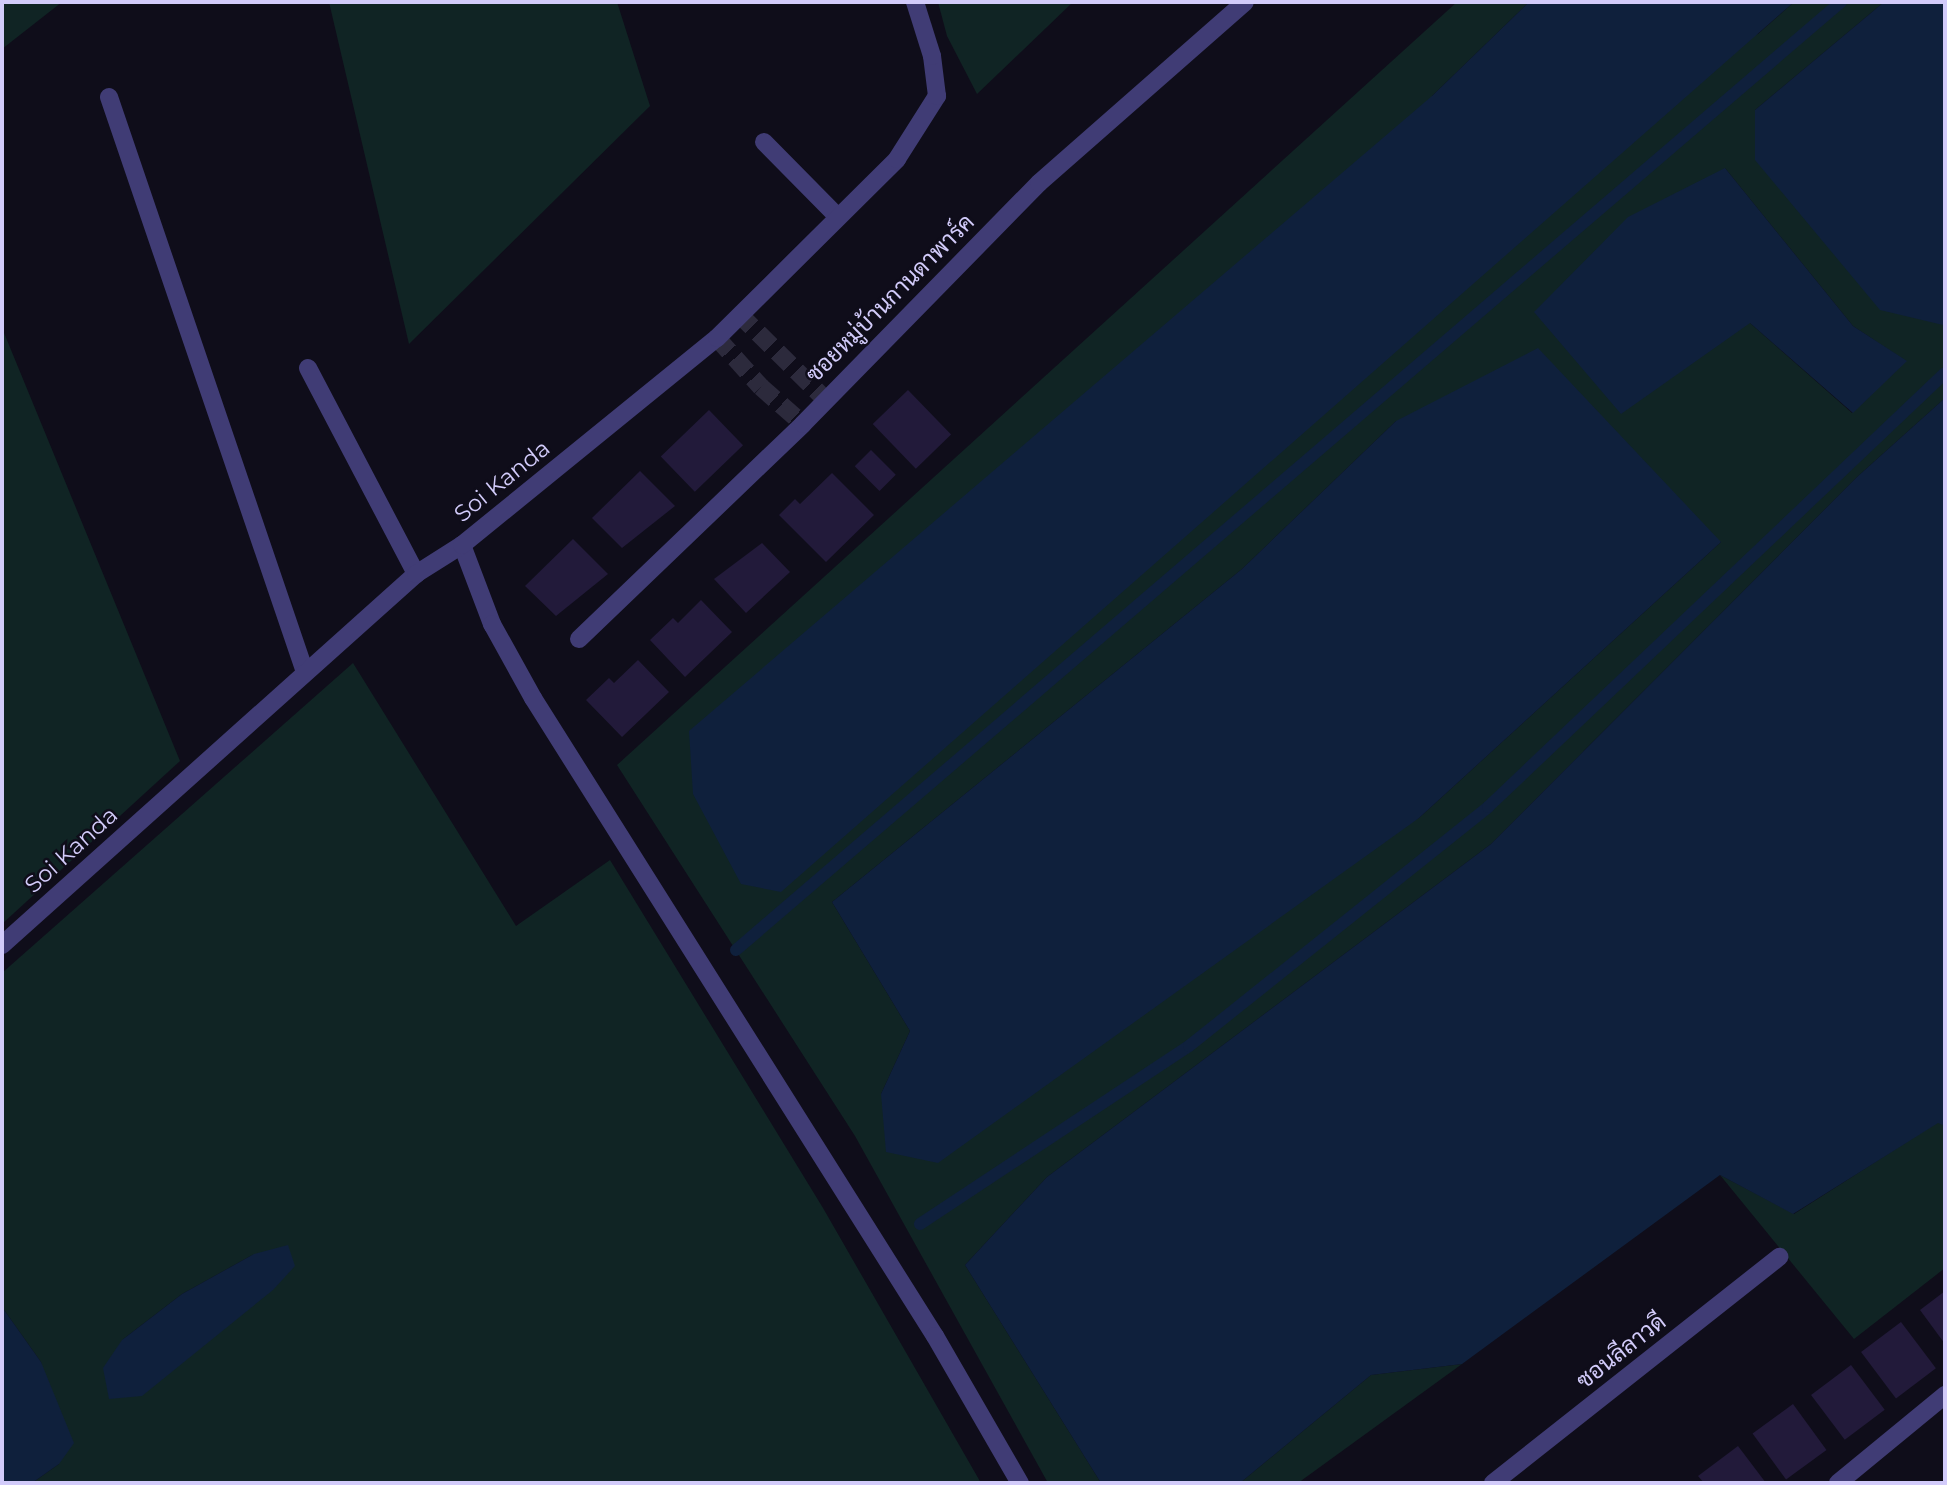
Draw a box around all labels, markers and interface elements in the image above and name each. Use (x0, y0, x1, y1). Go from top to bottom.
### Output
street label: ซอยหมู่บ้านกานดาพาร์ค (800, 208, 980, 388)
street label: Soi Kanda (449, 434, 555, 528)
street label: Soi Kanda (19, 801, 123, 899)
street label: ซอนลีลาวดี (1571, 1308, 1671, 1394)

